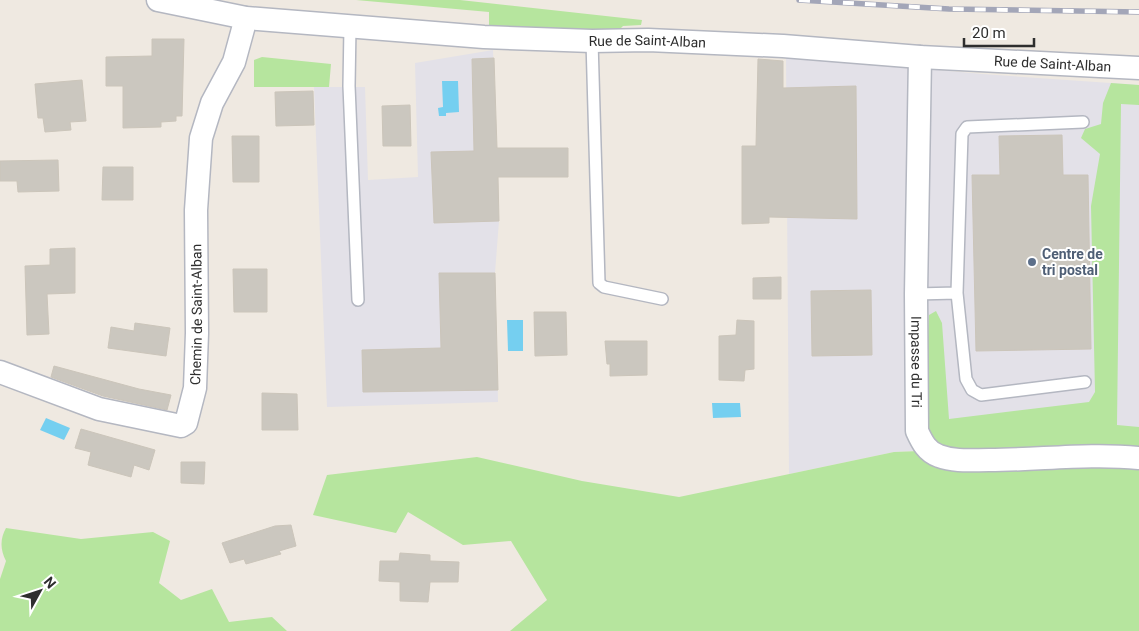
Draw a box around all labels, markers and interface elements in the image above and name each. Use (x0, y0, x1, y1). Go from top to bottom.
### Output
scale bar (964, 15, 1034, 47)
text: 20 m (972, 24, 1006, 42)
street label: Rue de Saint-Alban (588, 32, 706, 51)
street label: Rue de Saint-Alban (994, 53, 1112, 75)
street label: Chemin de Saint-Alban (187, 244, 205, 385)
place label: Centre de tri postal (1042, 246, 1103, 278)
marker: Centre de tri postal (1026, 256, 1038, 268)
street label: Impasse du Tri (908, 316, 925, 408)
north arrow (15, 566, 65, 616)
text: N (41, 574, 59, 592)

